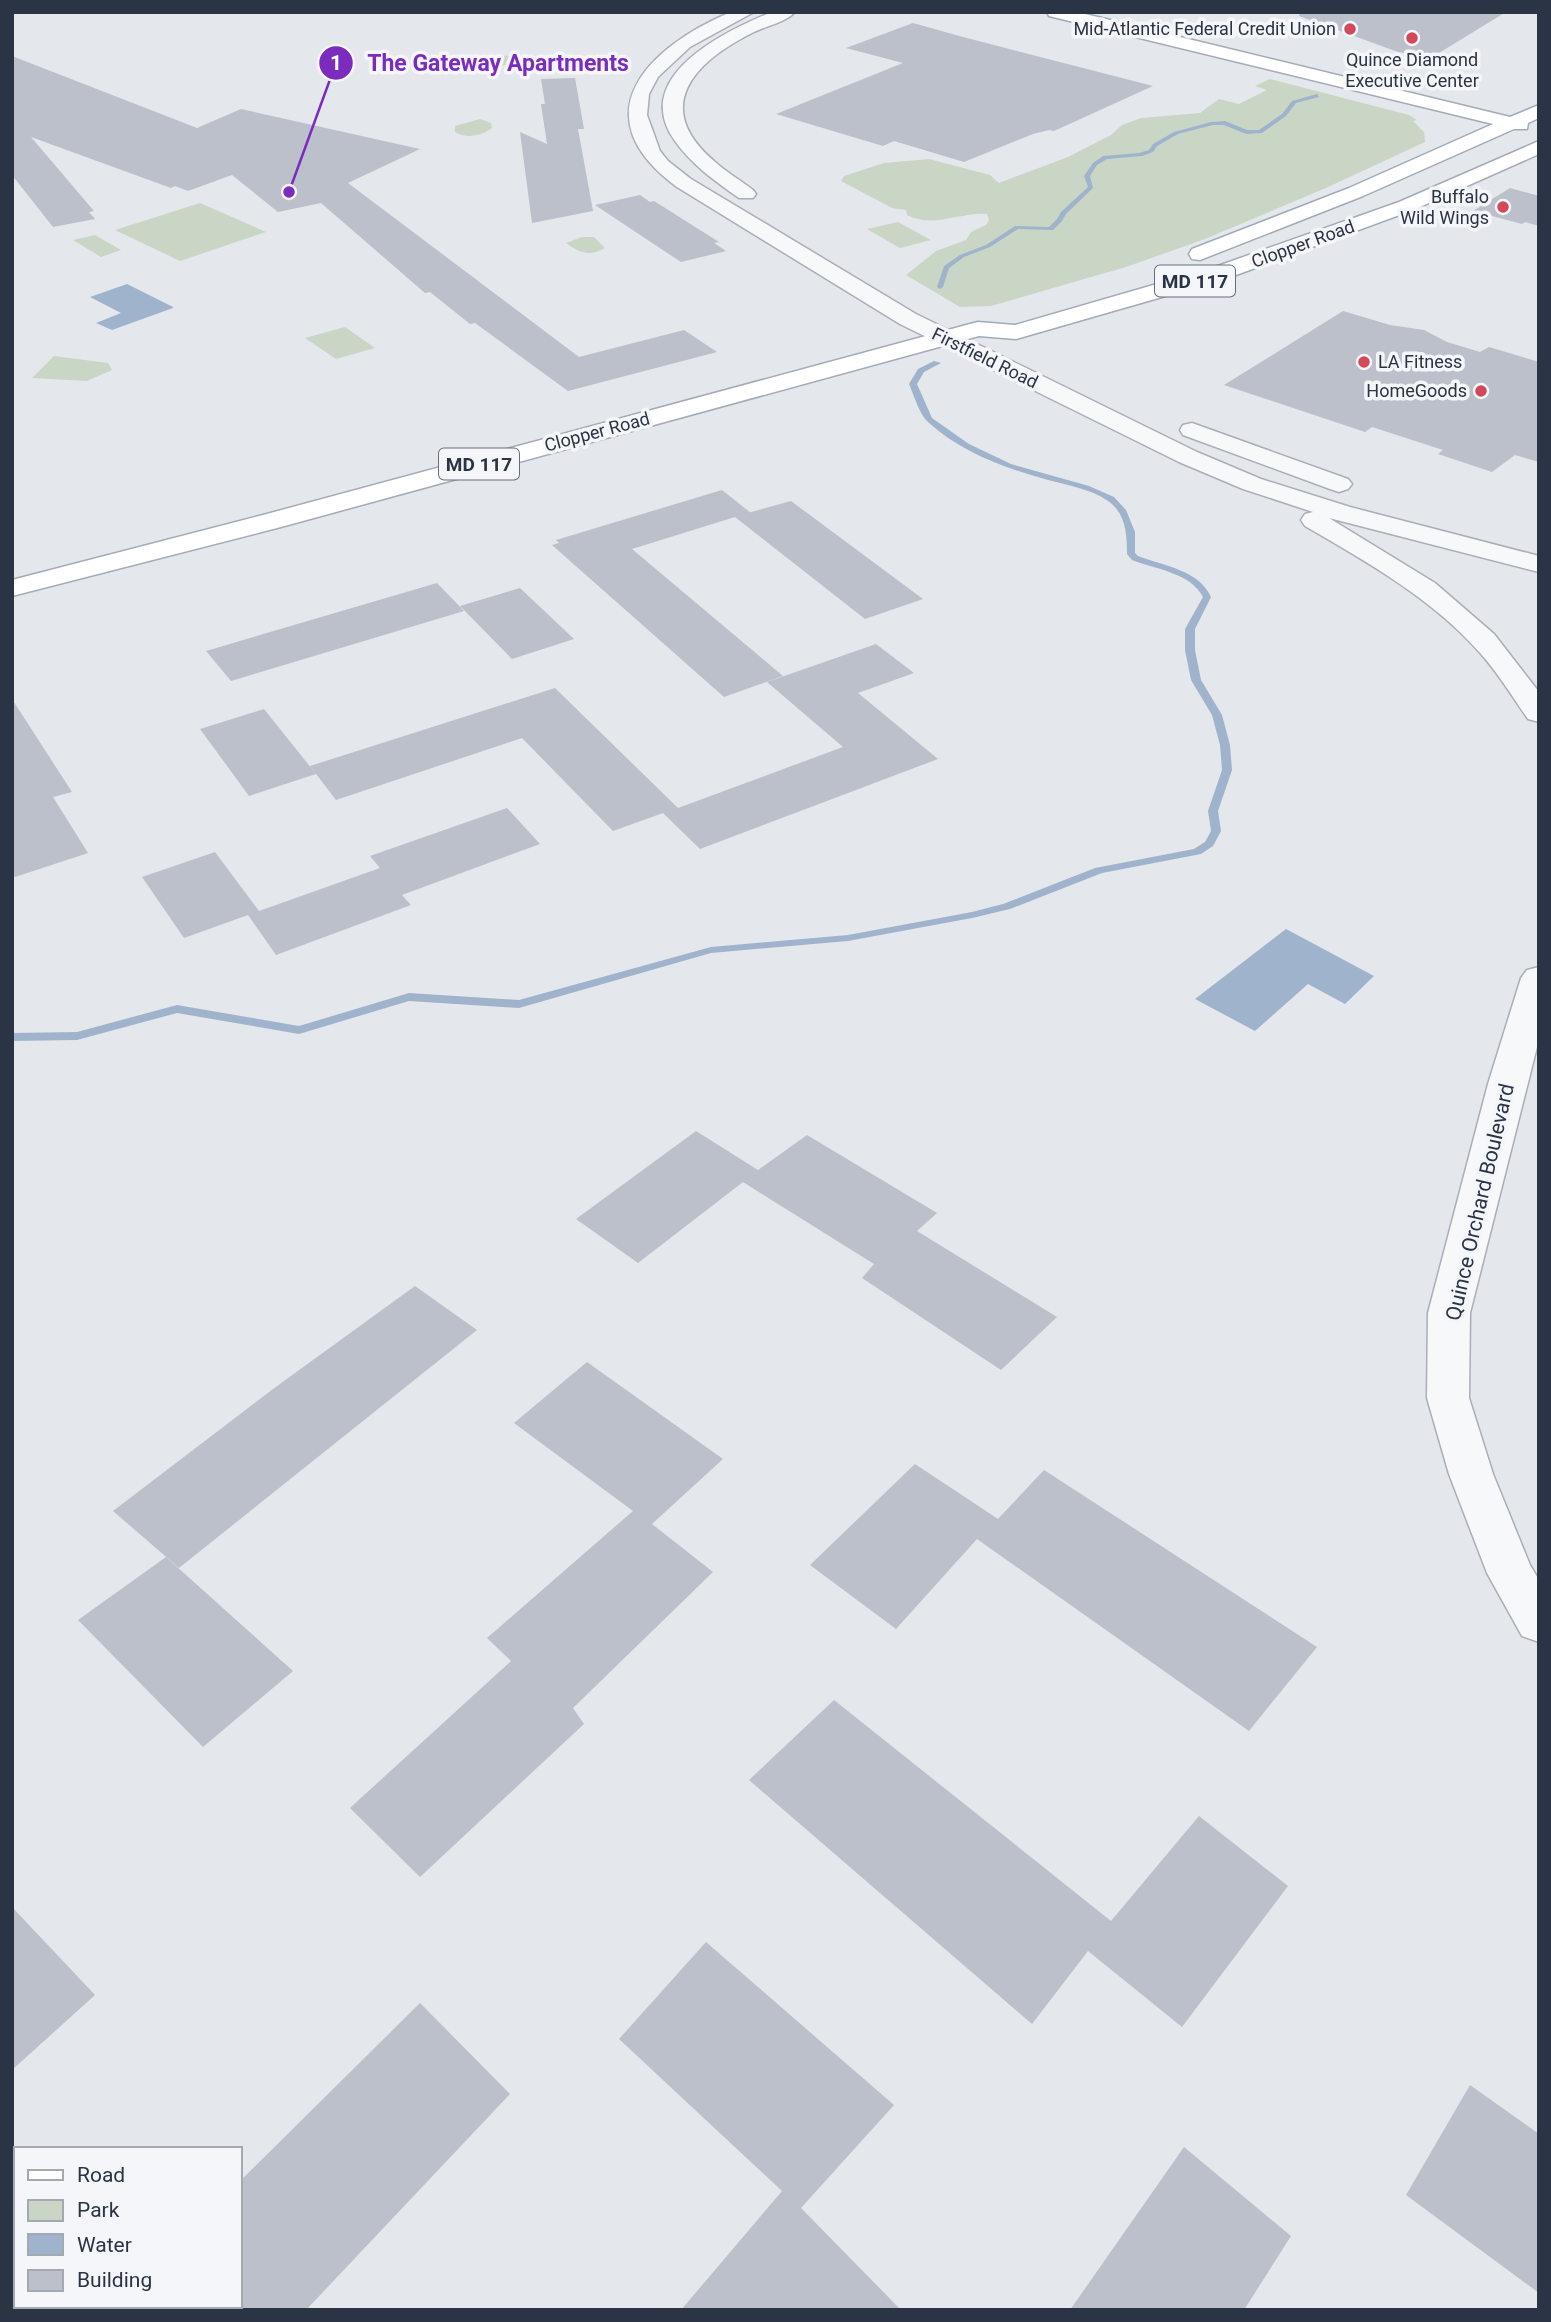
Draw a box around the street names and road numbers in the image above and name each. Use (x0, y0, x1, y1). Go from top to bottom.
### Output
street label: Clopper Road (1249, 215, 1357, 272)
road number: MD 117 (1155, 266, 1235, 296)
street label: Firstfield Road (929, 323, 1042, 392)
street label: Clopper Road (542, 407, 652, 456)
road number: MD 117 (439, 449, 519, 480)
street label: Quince Orchard Boulevard (1441, 1081, 1519, 1323)

